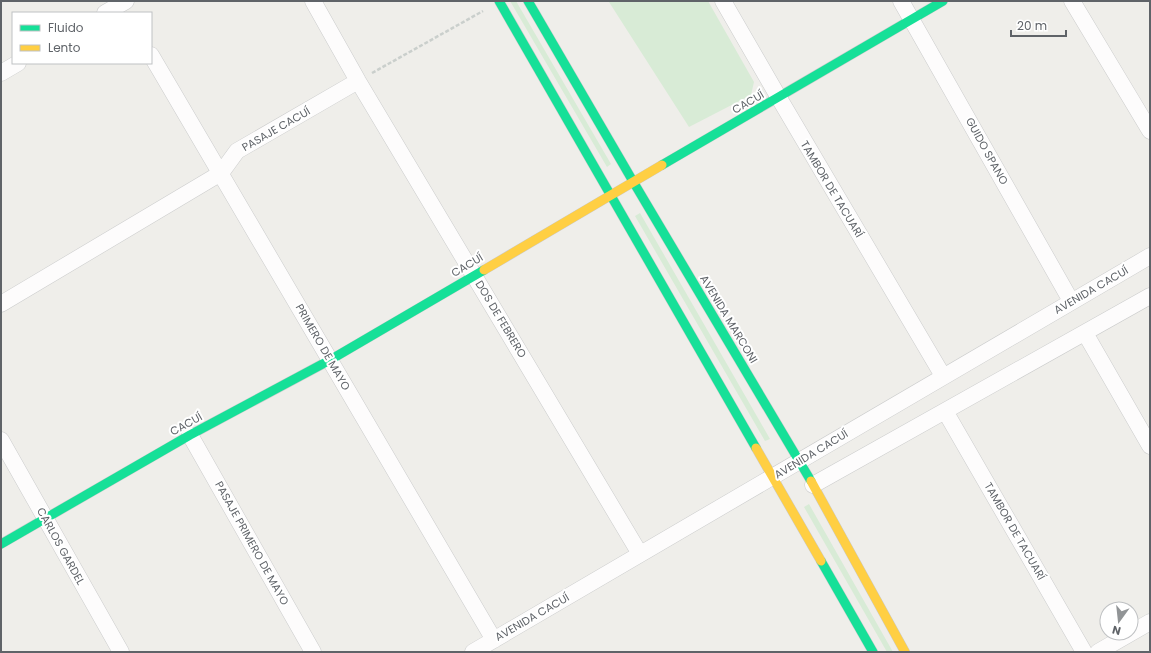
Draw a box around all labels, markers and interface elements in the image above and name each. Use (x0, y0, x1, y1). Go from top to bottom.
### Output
legend (12, 12, 152, 64)
scale bar (1011, 12, 1066, 38)
text: 20 m (1017, 17, 1047, 34)
text: Fluido (48, 19, 84, 36)
text: Lento (48, 39, 81, 56)
street label: CACUÍ (729, 86, 767, 118)
street label: PASAJE CACUÍ (239, 103, 313, 155)
street label: GUIDO SPANO (962, 114, 1012, 188)
street label: TAMBOR DE TACUARÍ (797, 138, 867, 241)
street label: CACUÍ (448, 249, 486, 281)
street label: AVENIDA CACUÍ (1051, 262, 1131, 318)
street label: AVENIDA MARCONI (696, 272, 762, 366)
street label: DOS DE FEBRERO (472, 277, 531, 361)
street label: PRIMERO DE MAYO (292, 301, 354, 394)
street label: CACUÍ (167, 408, 205, 439)
street label: AVENIDA CACUÍ (771, 425, 851, 482)
street label: PASAJE PRIMERO DE MAYO (211, 478, 293, 608)
street label: TAMBOR DE TACUARÍ (980, 479, 1050, 583)
street label: CARLOS GARDEL (33, 504, 89, 588)
street label: AVENIDA CACUÍ (492, 589, 572, 645)
north arrow (1099, 601, 1139, 641)
text: N (1110, 622, 1122, 639)

